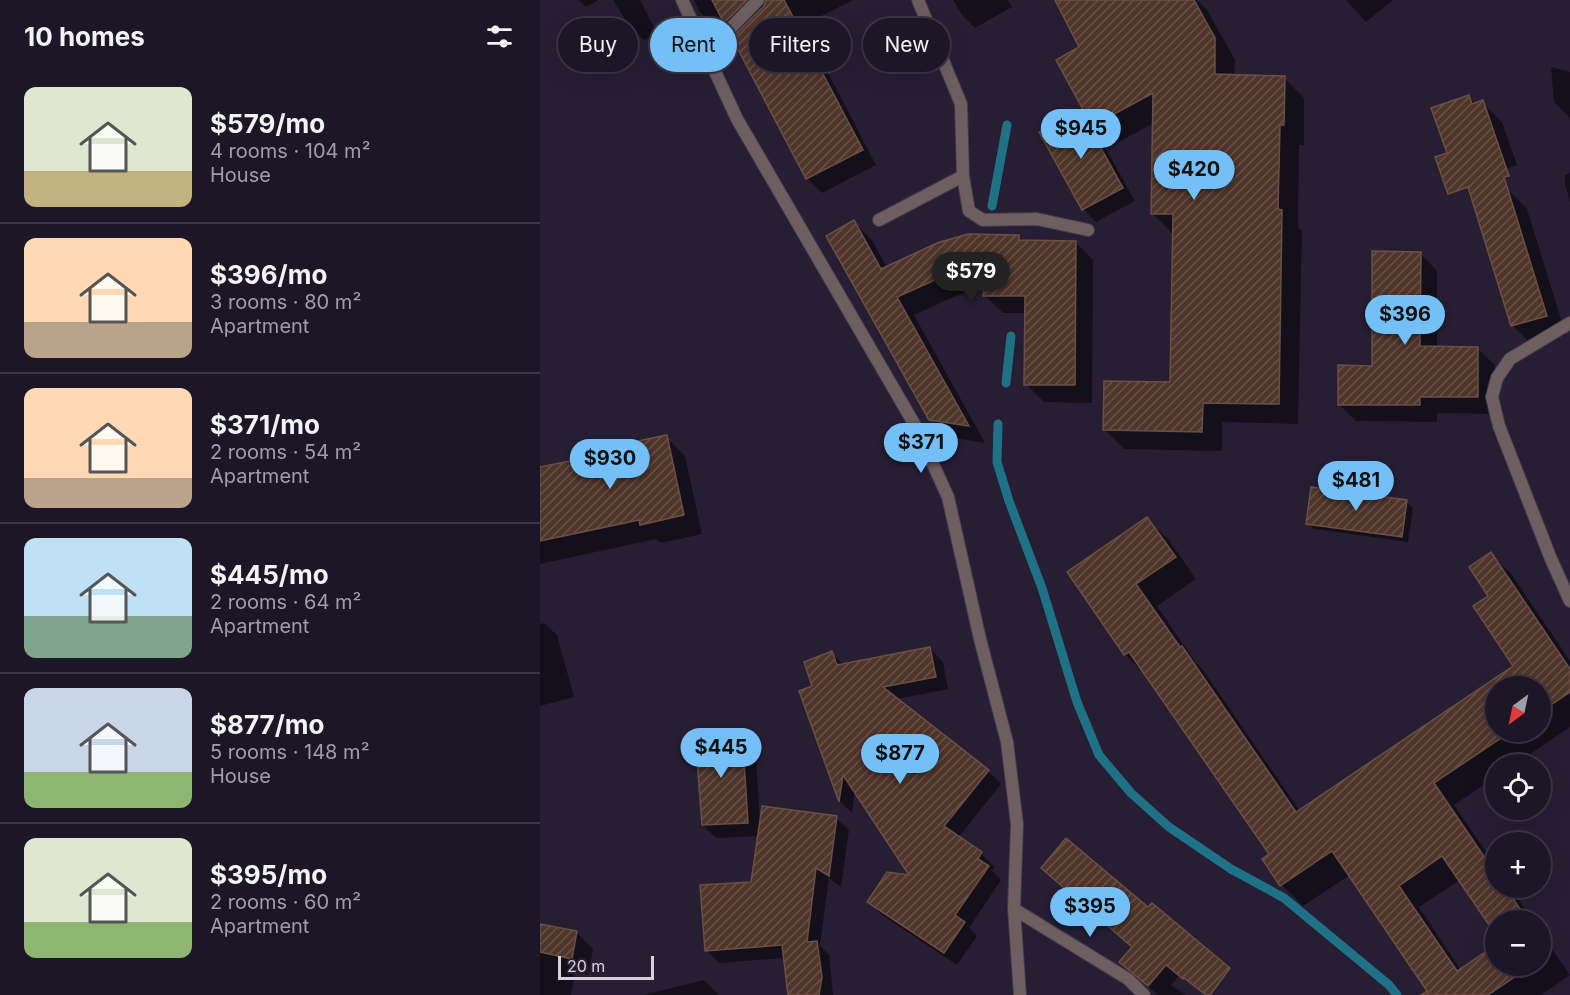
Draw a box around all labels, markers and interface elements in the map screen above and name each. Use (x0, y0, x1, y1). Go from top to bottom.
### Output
chip: Buy (558, 18, 638, 72)
chip: Rent (650, 18, 737, 72)
chip: Filters (749, 18, 851, 72)
chip: New (863, 18, 950, 72)
icon: filters (483, 20, 516, 53)
text: 10 homes (24, 21, 145, 52)
text: $579/mo (210, 108, 325, 139)
pin: $945 (1045, 109, 1117, 160)
icon: home (72, 111, 144, 183)
text: $945 (1055, 116, 1107, 140)
text: 4 rooms · 104 m² (210, 139, 370, 163)
pin: $420 (1158, 150, 1230, 201)
text: $420 (1168, 157, 1220, 181)
text: House (210, 163, 271, 187)
pin: $579 (935, 252, 1007, 303)
text: $396/mo (210, 259, 327, 290)
text: $579 (946, 259, 996, 283)
icon: home (72, 262, 144, 334)
text: 3 rooms · 80 m² (210, 290, 361, 314)
pin: $396 (1369, 295, 1441, 346)
text: $396 (1379, 302, 1431, 326)
text: Apartment (210, 314, 309, 338)
text: $371/mo (210, 409, 320, 440)
icon: home (72, 412, 144, 484)
pin: $371 (885, 423, 957, 474)
text: $371 (898, 430, 944, 454)
pin: $930 (574, 439, 646, 490)
text: 2 rooms · 54 m² (210, 440, 361, 464)
text: $930 (584, 446, 636, 470)
pin: $481 (1320, 461, 1392, 512)
text: Apartment (210, 464, 309, 488)
text: $481 (1332, 468, 1380, 492)
text: $445/mo (210, 559, 329, 590)
icon: home (72, 562, 144, 634)
text: 2 rooms · 64 m² (210, 590, 361, 614)
text: Apartment (210, 614, 309, 638)
north arrow (1485, 676, 1551, 742)
map controls (1485, 676, 1551, 976)
text: $877/mo (210, 709, 324, 740)
icon: home (72, 712, 144, 784)
pin: $445 (685, 728, 757, 779)
pin: $877 (864, 734, 936, 785)
text: $445 (695, 735, 747, 759)
text: 5 rooms · 148 m² (210, 740, 369, 764)
text: $877 (875, 741, 925, 765)
button: locate (1485, 754, 1551, 820)
text: House (210, 764, 271, 788)
button: + (1485, 832, 1551, 898)
text: $395/mo (210, 859, 327, 890)
icon: home (72, 862, 144, 934)
pin: $395 (1054, 887, 1126, 938)
text: 2 rooms · 60 m² (210, 890, 361, 914)
text: $395 (1064, 894, 1116, 918)
button: − (1485, 910, 1551, 976)
text: Apartment (210, 914, 309, 938)
scale bar (558, 953, 654, 980)
text: 20 m (567, 956, 605, 976)

